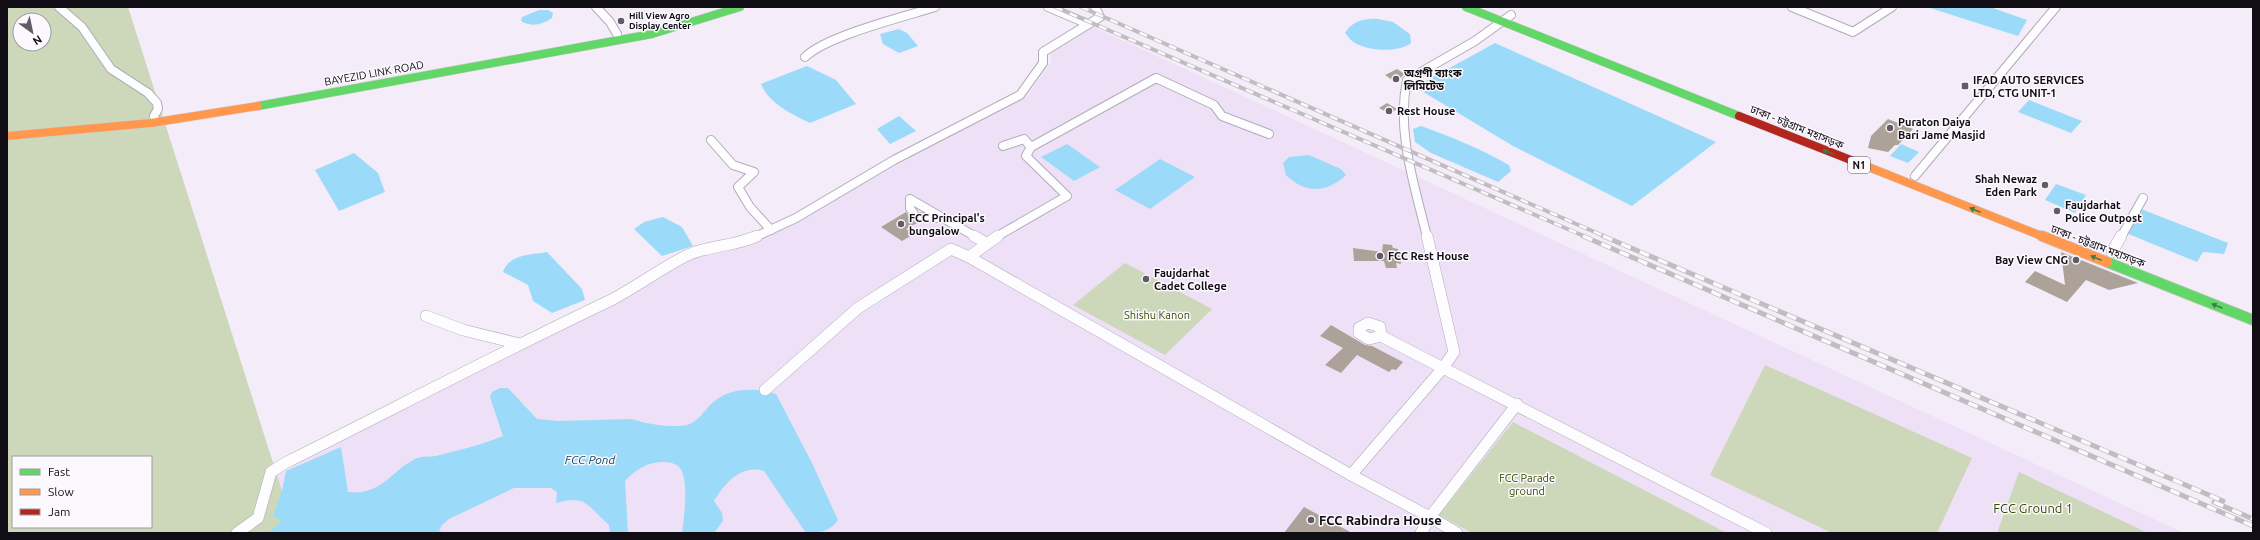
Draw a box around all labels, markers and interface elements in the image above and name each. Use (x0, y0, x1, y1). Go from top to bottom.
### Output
place label: Hill View Agro Display Center (629, 11, 691, 31)
north arrow (12, 12, 52, 52)
marker: Hill View Agro Display Center (616, 16, 626, 26)
text: N (31, 33, 44, 48)
street label: BAYEZID LINK ROAD (323, 58, 425, 88)
place label: অগ্রণী ব্যাংক লিমিটেড (1403, 67, 1463, 92)
marker: অগ্রণী ব্যাংক লিমিটেড (1391, 74, 1401, 84)
place label: IFAD AUTO SERVICES LTD, CTG UNIT-1 (1973, 74, 2084, 99)
marker: IFAD AUTO SERVICES LTD, CTG UNIT-1 (1960, 81, 1970, 91)
street label: ঢাকা - চট্টগ্রাম মহাসড়ক (1747, 102, 1846, 151)
place label: Rest House (1397, 105, 1455, 117)
marker: Rest House (1384, 106, 1394, 116)
place label: Puraton Daiya Bari Jame Masjid (1898, 116, 1985, 141)
marker: Puraton Daiya Bari Jame Masjid (1885, 123, 1895, 133)
one-way arrow (1822, 149, 1834, 155)
road number: N1 (1848, 157, 1870, 173)
place label: Shah Newaz Eden Park (1975, 173, 2038, 198)
marker: Shah Newaz Eden Park (2040, 180, 2050, 190)
place label: Faujdarhat Police Outpost (2065, 199, 2142, 224)
marker: Faujdarhat Police Outpost (2052, 206, 2062, 216)
one-way arrow (1968, 207, 1980, 213)
place label: FCC Principal's bungalow (909, 212, 985, 237)
marker: FCC Principal's bungalow (896, 219, 906, 229)
street label: ঢাকা - চট্টগ্রাম মহাসড়ক (2048, 222, 2147, 270)
place label: FCC Rest House (1388, 250, 1469, 262)
marker: FCC Rest House (1375, 251, 1385, 261)
place label: Bay View CNG (1995, 254, 2068, 266)
marker: Bay View CNG (2071, 255, 2081, 265)
one-way arrow (2089, 255, 2101, 261)
place label: Faujdarhat Cadet College (1154, 267, 1227, 292)
marker: Faujdarhat Cadet College (1141, 274, 1151, 284)
one-way arrow (2210, 303, 2222, 309)
park label: Shishu Kanon (1124, 309, 1190, 321)
water label: FCC Pond (565, 453, 616, 466)
legend (12, 456, 152, 528)
text: Fast (48, 465, 70, 478)
park label: FCC Parade ground (1499, 472, 1555, 497)
text: Slow (48, 485, 74, 498)
park label: FCC Ground 1 (1993, 501, 2073, 515)
text: Jam (48, 505, 70, 518)
place label: FCC Rabindra House (1319, 513, 1442, 527)
marker: FCC Rabindra House (1306, 515, 1316, 525)

